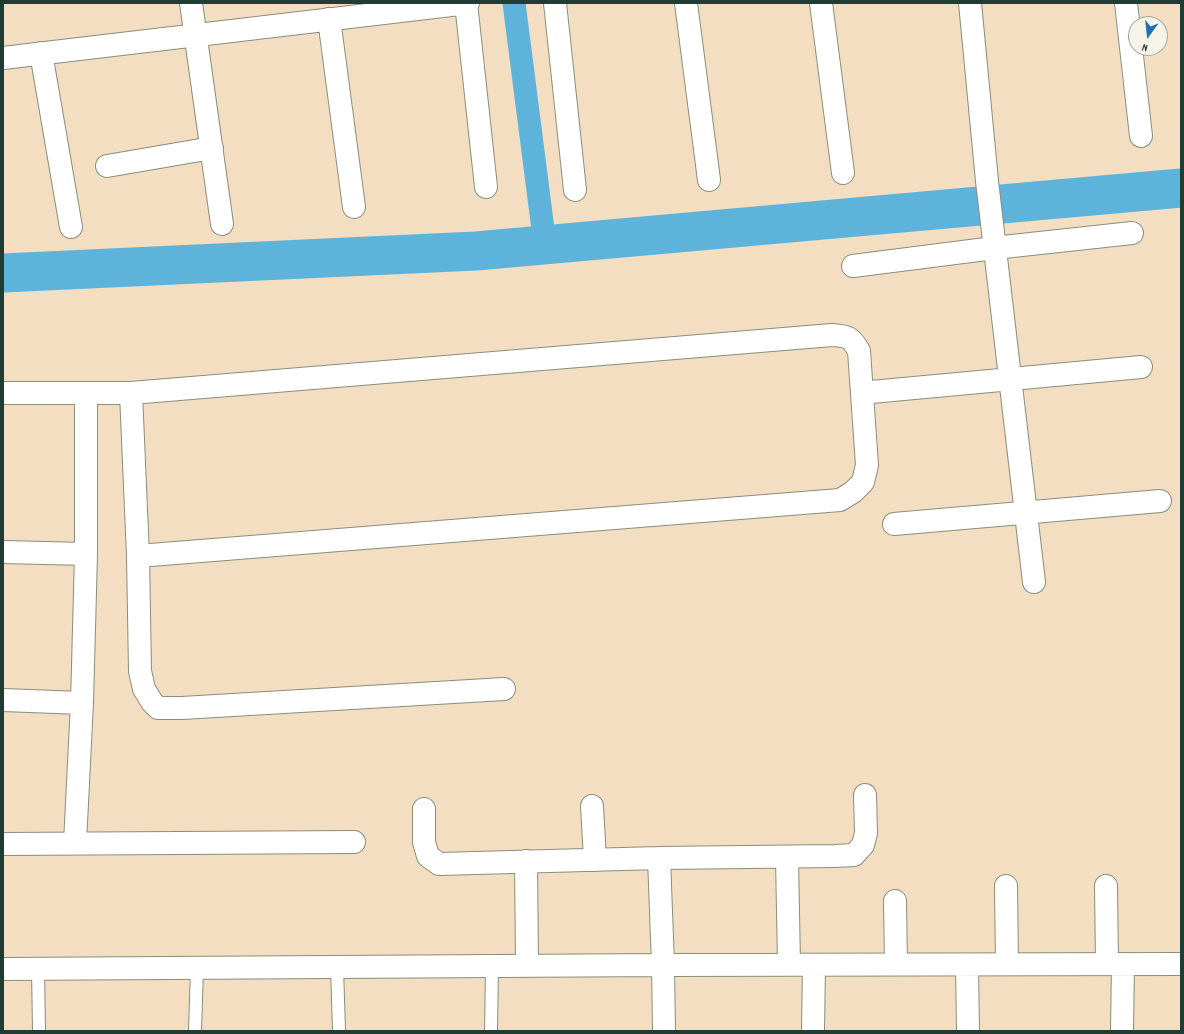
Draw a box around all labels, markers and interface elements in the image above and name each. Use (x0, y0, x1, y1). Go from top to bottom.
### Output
north arrow (1128, 16, 1168, 56)
text: N (1140, 38, 1150, 55)

